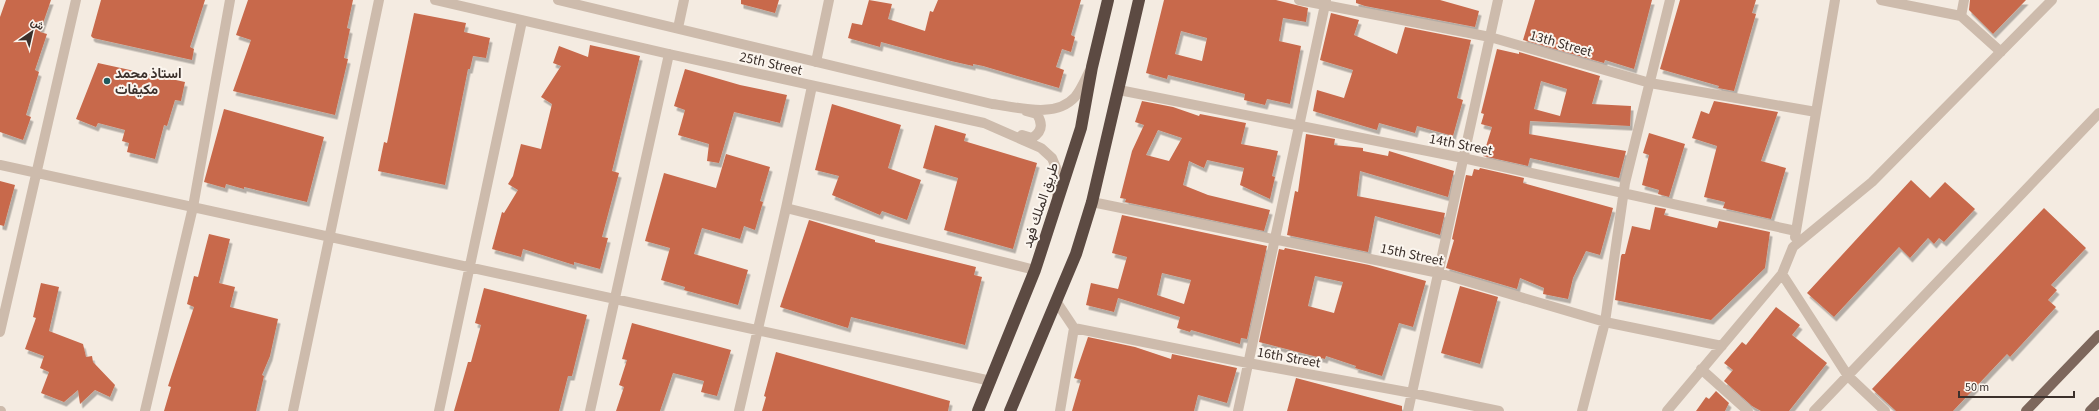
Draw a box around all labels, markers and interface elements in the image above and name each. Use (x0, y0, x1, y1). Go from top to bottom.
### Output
north arrow (12, 12, 52, 52)
text: ش (28, 14, 47, 34)
street label: 13th Street (1527, 26, 1595, 62)
street label: 25th Street (737, 47, 805, 81)
place label: استاذ محمد مكيفات (115, 64, 182, 100)
marker: استاذ محمد مكيفات (102, 76, 112, 86)
street label: 14th Street (1427, 129, 1494, 161)
street label: طريق الملك فهد (1018, 160, 1064, 251)
street label: 15th Street (1378, 239, 1446, 271)
street label: 16th Street (1256, 343, 1322, 373)
scale bar (1959, 373, 2074, 399)
text: 50 m (1965, 379, 1989, 396)

